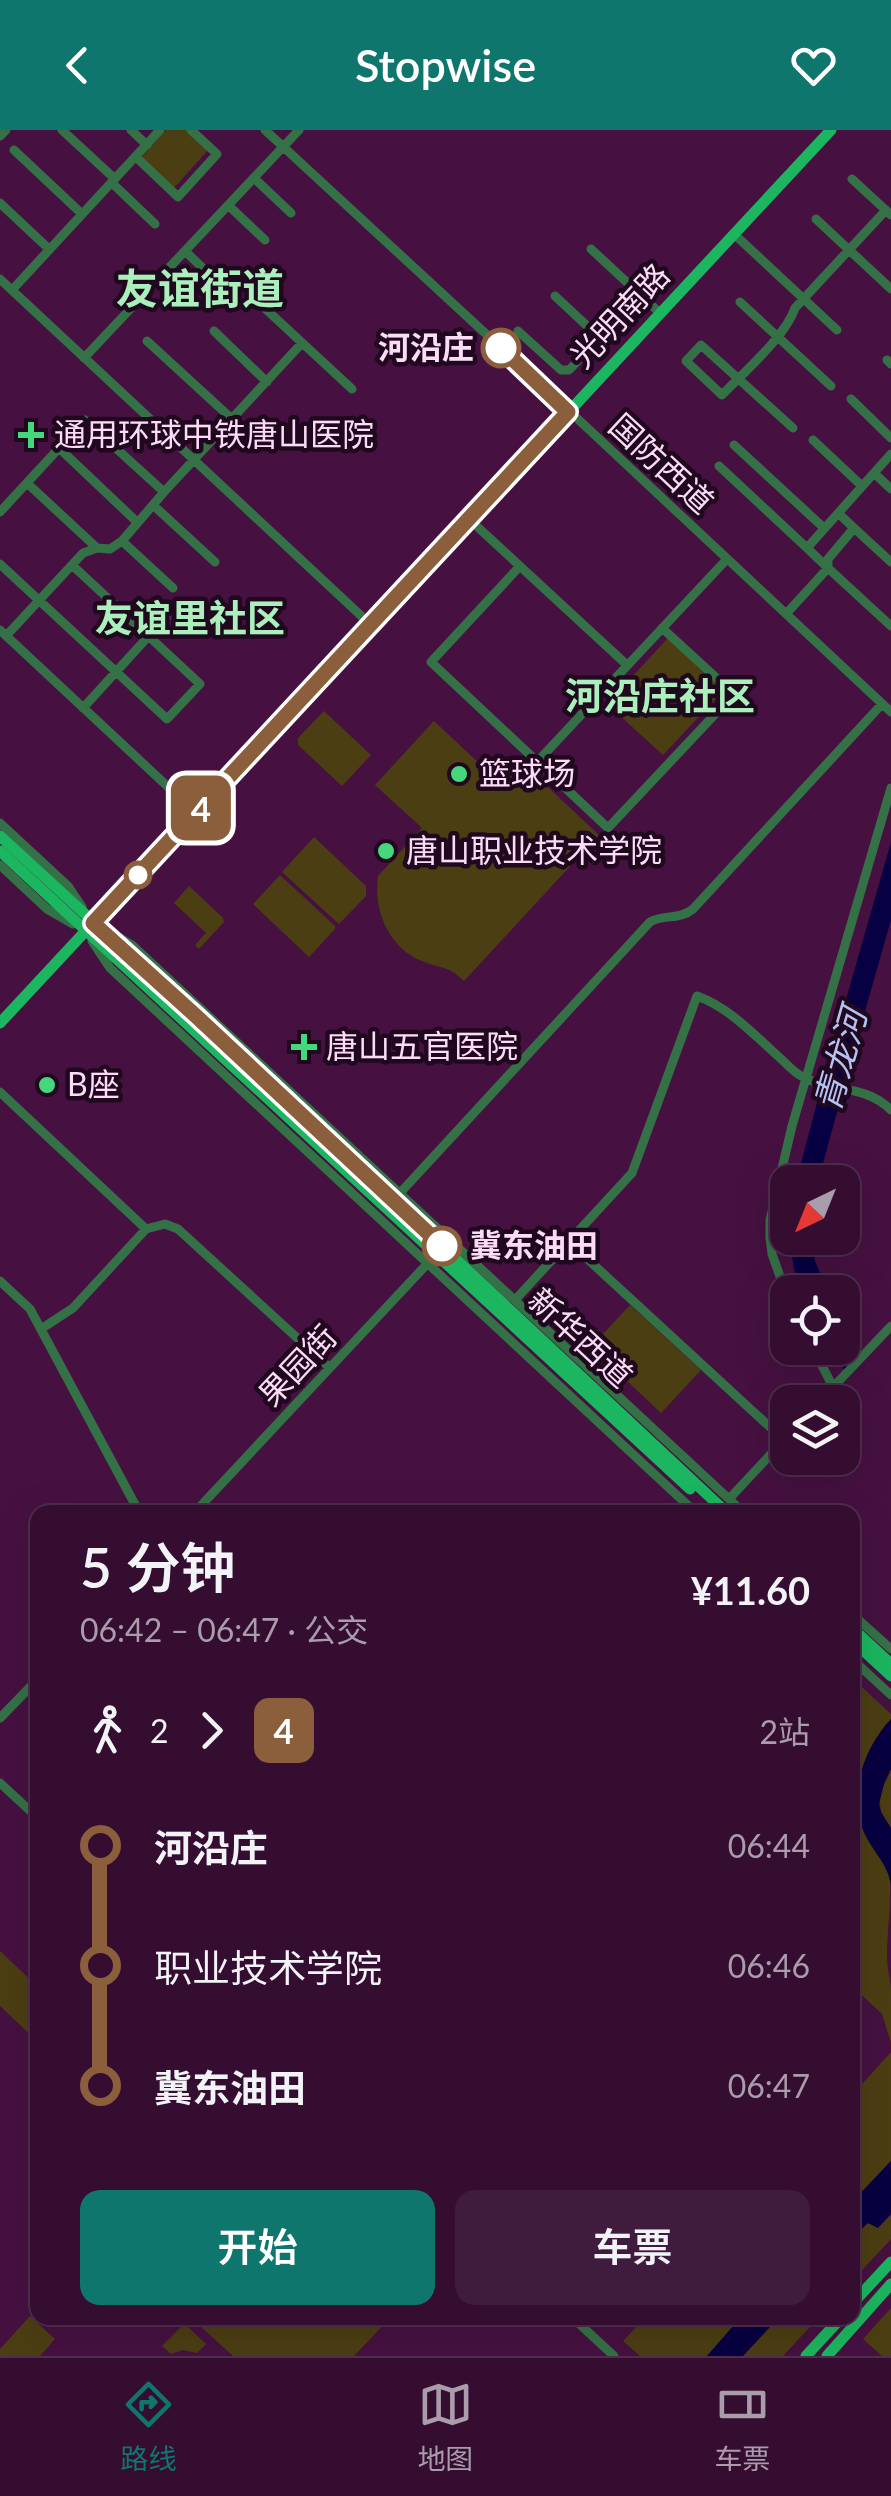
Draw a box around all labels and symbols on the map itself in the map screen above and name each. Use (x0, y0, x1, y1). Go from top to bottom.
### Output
street label: 光明南路 (561, 255, 677, 375)
district label: 友谊街道 (116, 263, 284, 313)
place label: 河沿庄 (378, 327, 474, 366)
marker: 河沿庄 (482, 329, 520, 367)
street label: 国防西道 (602, 405, 722, 521)
place label: 通用环球中铁唐山医院 (54, 414, 374, 453)
marker: 通用环球中铁唐山医院 (18, 422, 44, 448)
district label: 友谊里社区 (95, 594, 285, 640)
district label: 河沿庄社区 (565, 672, 755, 718)
place label: 篮球场 (479, 753, 575, 792)
marker: 篮球场 (448, 763, 470, 785)
line badge: 4 (168, 776, 234, 840)
place label: 唐山职业技术学院 (406, 830, 662, 869)
marker: 唐山职业技术学院 (375, 840, 397, 862)
unlabelled marker (125, 862, 151, 888)
water label: 青龙河 (804, 997, 875, 1116)
place label: 唐山五官医院 (326, 1026, 518, 1065)
marker: 唐山五官医院 (291, 1034, 317, 1060)
place label: B座 (67, 1064, 120, 1103)
marker: B座 (36, 1074, 58, 1096)
north arrow (770, 1165, 860, 1255)
place label: 冀东油田 (470, 1225, 598, 1264)
marker: 冀东油田 (423, 1227, 461, 1265)
street label: 新华西道 (521, 1279, 641, 1395)
street label: 果园街 (250, 1317, 344, 1413)

